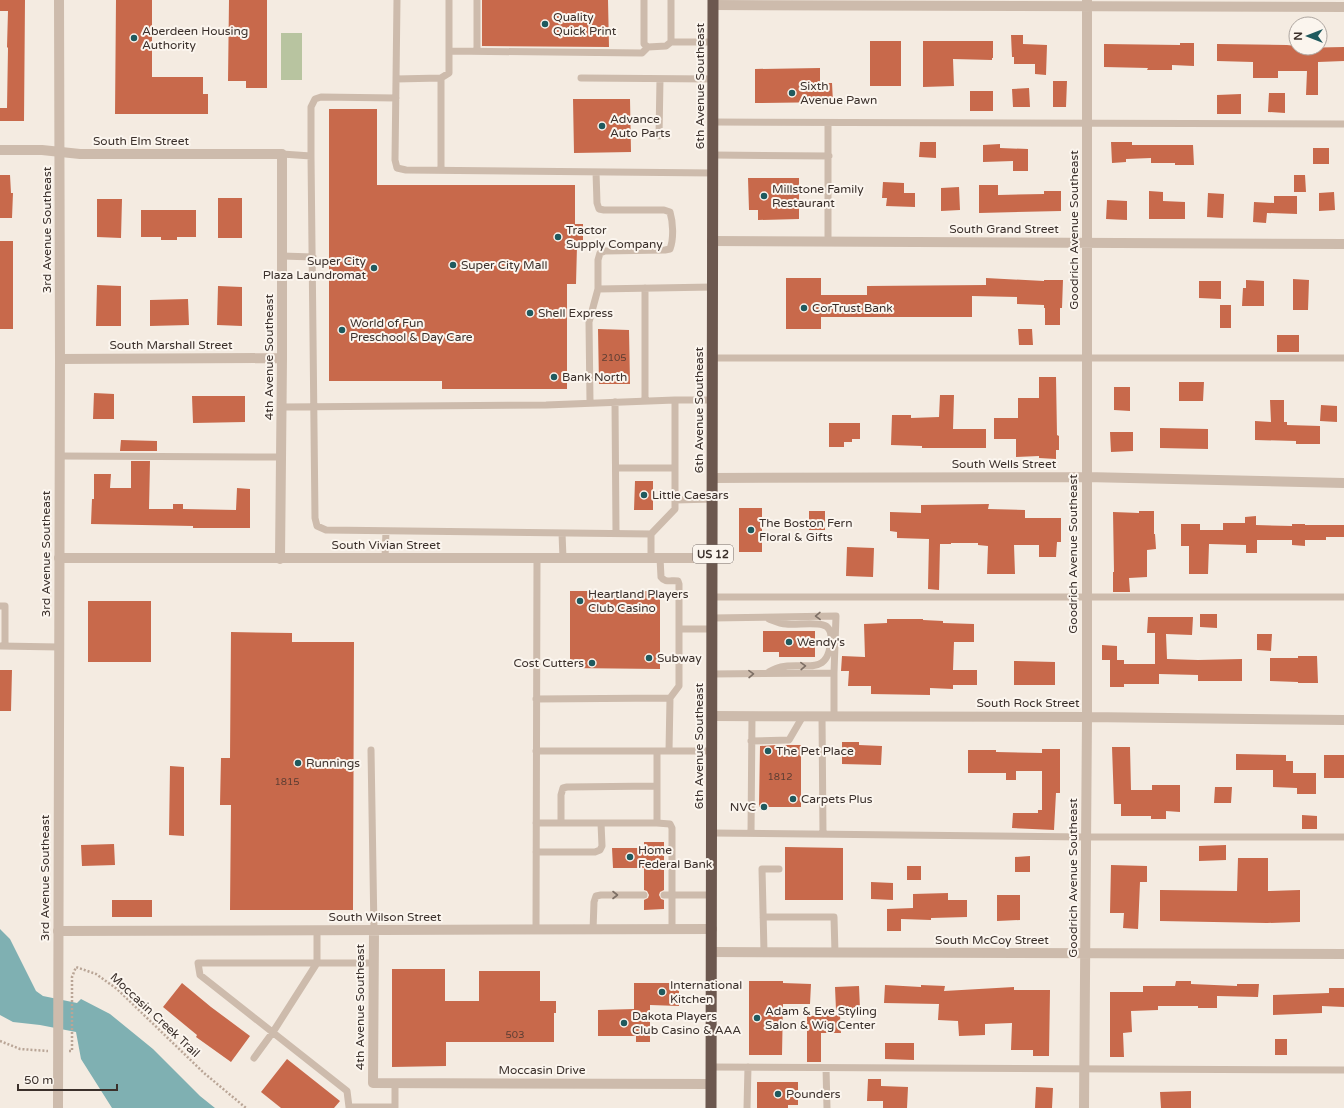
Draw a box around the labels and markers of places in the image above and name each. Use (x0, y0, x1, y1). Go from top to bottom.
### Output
place label: Quality Quick Print (553, 10, 617, 38)
marker: Quality Quick Print (540, 19, 550, 29)
place label: Aberdeen Housing Authority (142, 24, 248, 52)
marker: Aberdeen Housing Authority (129, 33, 139, 43)
place label: Sixth Avenue Pawn (800, 79, 877, 107)
marker: Sixth Avenue Pawn (787, 88, 797, 98)
place label: Advance Auto Parts (610, 112, 671, 140)
marker: Advance Auto Parts (597, 121, 607, 131)
place label: Millstone Family Restaurant (772, 182, 864, 210)
marker: Millstone Family Restaurant (759, 191, 769, 201)
place label: Tractor Supply Company (566, 223, 663, 251)
marker: Tractor Supply Company (553, 232, 563, 242)
place label: Super City Plaza Laundromat (263, 254, 367, 282)
place label: Super City Mall (461, 258, 547, 272)
marker: Super City Mall (448, 260, 458, 270)
marker: Super City Plaza Laundromat (369, 263, 379, 273)
place label: CorTrust Bank (812, 301, 893, 315)
marker: CorTrust Bank (799, 303, 809, 313)
place label: Shell Express (538, 306, 613, 320)
marker: Shell Express (525, 308, 535, 318)
place label: World of Fun Preschool & Day Care (350, 316, 473, 344)
marker: World of Fun Preschool & Day Care (337, 325, 347, 335)
place label: Bank North (562, 370, 627, 384)
marker: Bank North (549, 372, 559, 382)
place label: Little Caesars (652, 488, 729, 502)
marker: Little Caesars (639, 490, 649, 500)
place label: The Boston Fern Floral & Gifts (759, 516, 852, 544)
marker: The Boston Fern Floral & Gifts (746, 525, 756, 535)
place label: Heartland Players Club Casino (588, 587, 689, 615)
marker: Heartland Players Club Casino (575, 596, 585, 606)
place label: Wendy's (797, 635, 845, 649)
marker: Wendy's (784, 637, 794, 647)
place label: Subway (657, 651, 702, 665)
marker: Subway (644, 653, 654, 663)
place label: Cost Cutters (513, 656, 584, 670)
marker: Cost Cutters (587, 658, 597, 668)
place label: The Pet Place (776, 744, 854, 758)
marker: The Pet Place (763, 746, 773, 756)
place label: Runnings (306, 756, 360, 770)
marker: Runnings (293, 758, 303, 768)
place label: Carpets Plus (801, 792, 873, 806)
marker: Carpets Plus (788, 794, 798, 804)
place label: NVC (730, 800, 756, 814)
marker: NVC (759, 802, 769, 812)
place label: Home Federal Bank (638, 843, 713, 871)
marker: Home Federal Bank (625, 852, 635, 862)
place label: International Kitchen (670, 978, 742, 1006)
marker: International Kitchen (657, 987, 667, 997)
place label: Adam & Eve Styling Salon & Wig Center (765, 1004, 877, 1032)
place label: Dakota Players Club Casino & AAA (632, 1009, 741, 1037)
marker: Adam & Eve Styling Salon & Wig Center (752, 1013, 762, 1023)
marker: Dakota Players Club Casino & AAA (619, 1018, 629, 1028)
place label: Pounders (786, 1087, 841, 1101)
marker: Pounders (773, 1089, 783, 1099)

